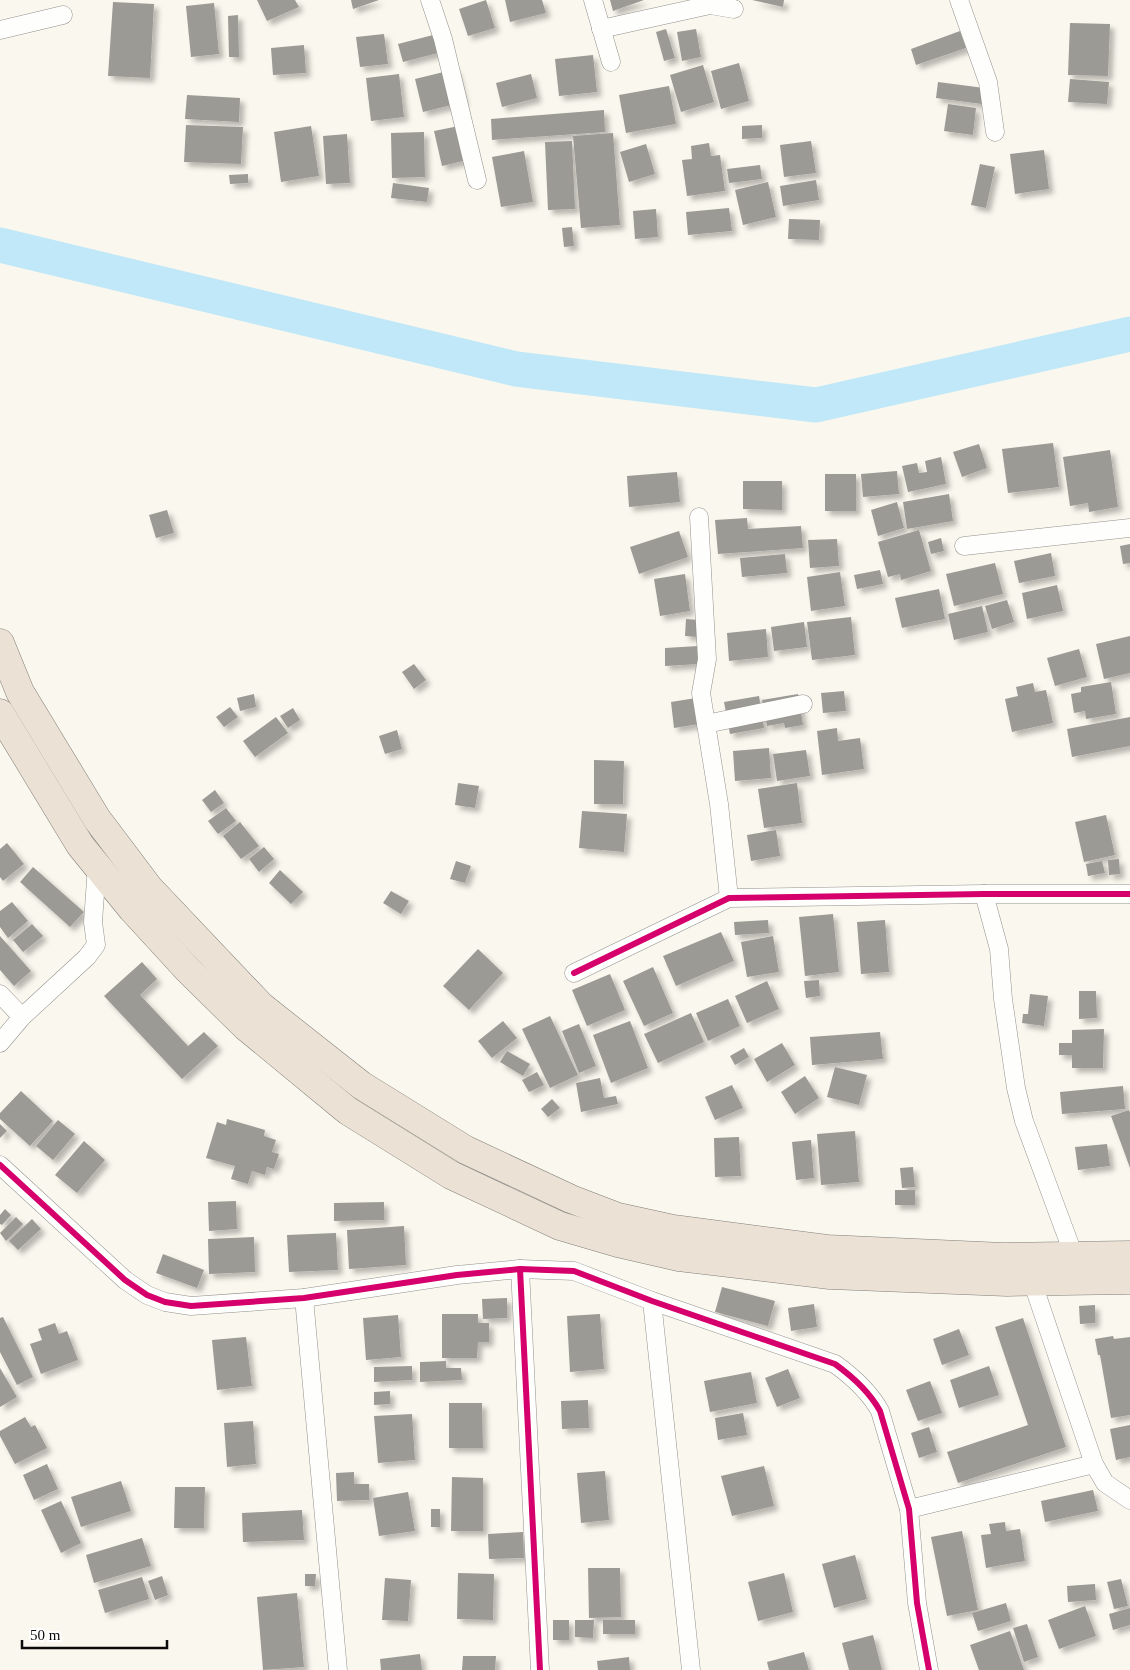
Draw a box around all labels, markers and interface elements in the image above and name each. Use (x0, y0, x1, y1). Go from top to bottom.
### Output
scale bar (22, 1618, 168, 1650)
text: 50 m (30, 1627, 61, 1643)

